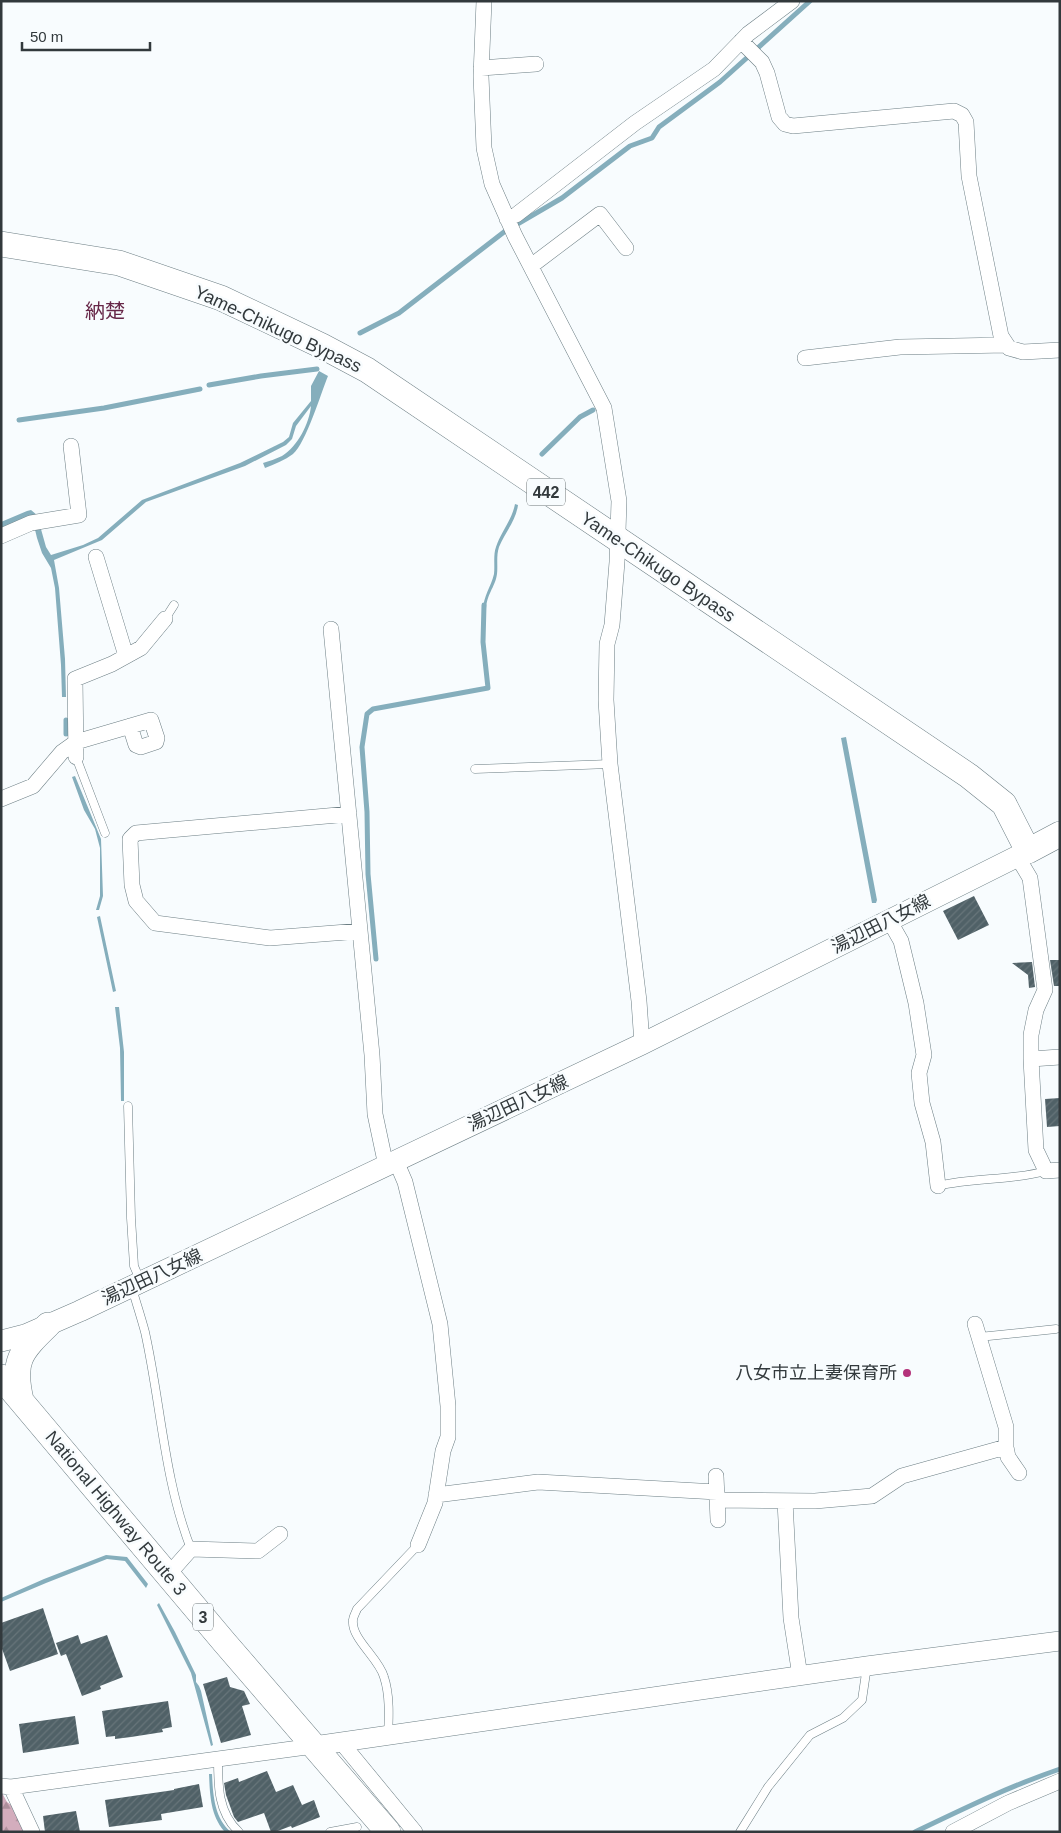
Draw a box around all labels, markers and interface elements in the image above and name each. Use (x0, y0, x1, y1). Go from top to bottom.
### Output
scale bar (22, 20, 150, 52)
text: 50 m (30, 28, 63, 45)
street label: Yame-Chikugo Bypass (191, 282, 365, 376)
district label: 納楚 (85, 300, 125, 322)
road number: 442 (527, 478, 565, 506)
street label: Yame-Chikugo Bypass (577, 508, 739, 626)
street label: 湯辺田八女線 (828, 891, 934, 957)
street label: 湯辺田八女線 (465, 1071, 571, 1135)
street label: 湯辺田八女線 (99, 1245, 205, 1309)
place label: 八女市立上妻保育所 (735, 1363, 897, 1383)
marker: 八女市立上妻保育所 (901, 1367, 913, 1379)
street label: National Highway Route 3 (41, 1427, 191, 1599)
road number: 3 (193, 1604, 213, 1630)

